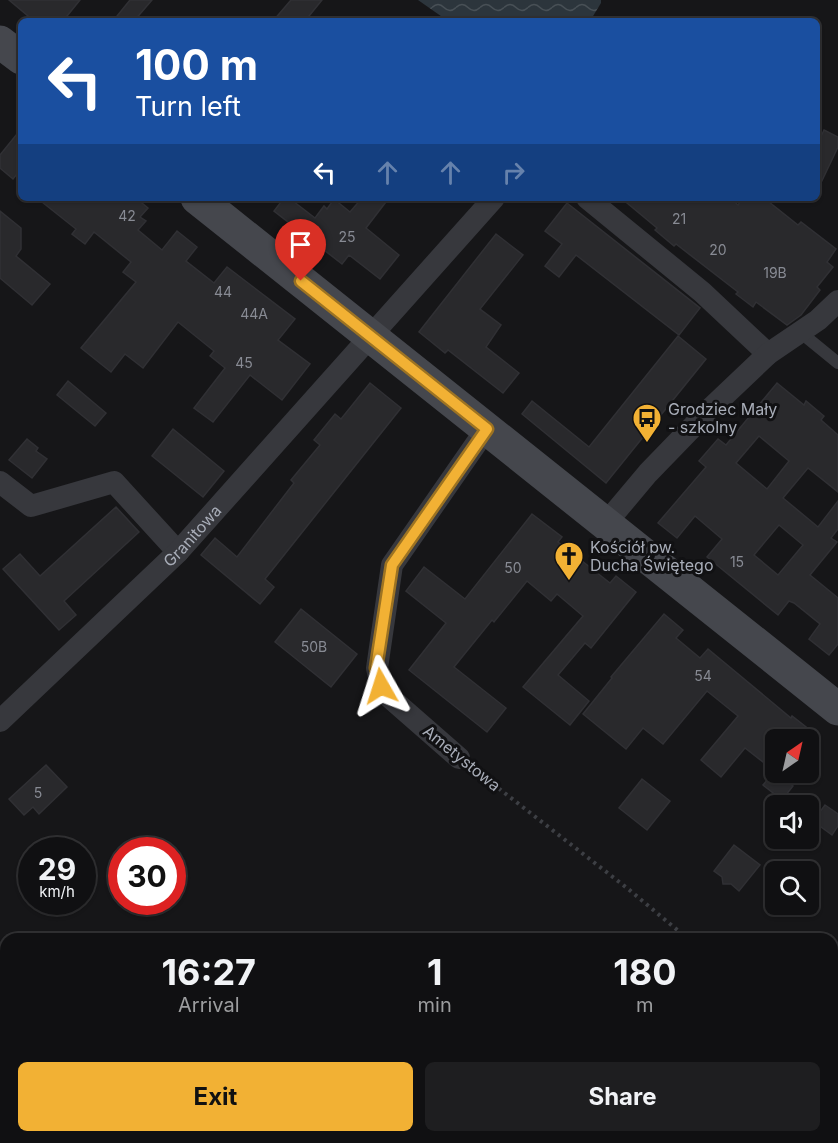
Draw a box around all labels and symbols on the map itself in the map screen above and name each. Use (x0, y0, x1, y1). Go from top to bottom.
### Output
house number: 42 (118, 207, 136, 224)
house number: 21 (672, 210, 686, 227)
pin (275, 219, 326, 281)
house number: 25 (338, 228, 356, 245)
house number: 20 (709, 241, 727, 258)
house number: 19B (763, 264, 787, 281)
house number: 44 (214, 283, 232, 300)
house number: 44A (240, 305, 268, 322)
house number: 45 (235, 354, 253, 371)
place label: Grodziec Mały - szkolny (668, 399, 777, 437)
bus stop icon: Grodziec Mały - szkolny (631, 402, 663, 444)
street label: Granitowa (159, 501, 225, 571)
place label: Kościół pw. Ducha Świętego (590, 537, 713, 575)
church icon: Kościół pw. Ducha Świętego (553, 540, 585, 582)
house number: 15 (730, 553, 744, 570)
house number: 50 (504, 559, 522, 576)
house number: 50B (301, 638, 327, 655)
position arrow (349, 654, 413, 718)
house number: 54 (694, 667, 712, 684)
street label: Ametystowa (419, 721, 505, 795)
north arrow (765, 729, 819, 783)
house number: 5 (34, 784, 42, 801)
speed limit sign: 30 (108, 837, 186, 915)

